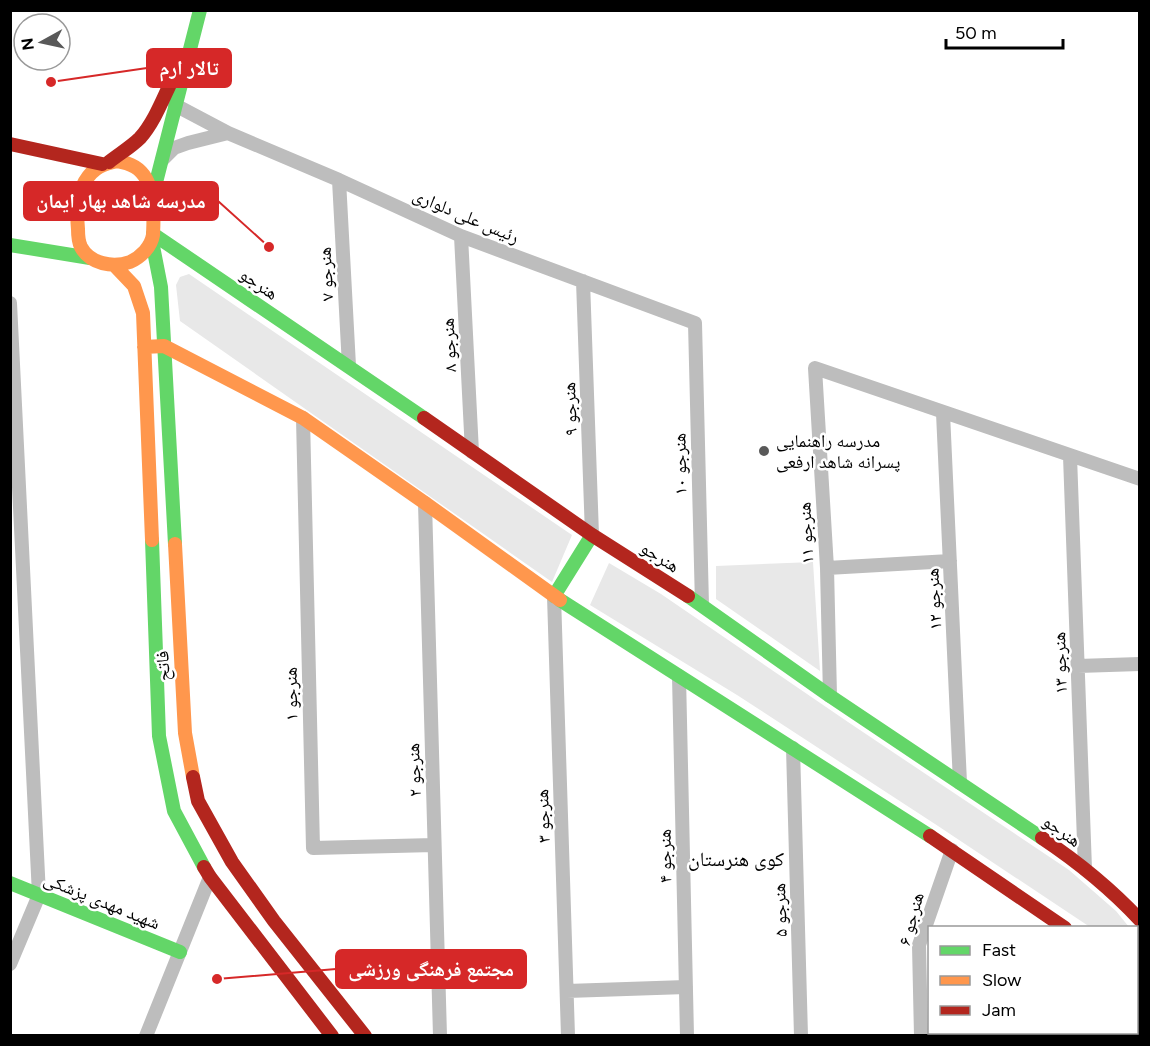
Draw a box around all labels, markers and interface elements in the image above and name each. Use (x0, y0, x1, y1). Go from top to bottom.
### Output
north arrow (12, 12, 72, 72)
scale bar (946, 12, 1063, 50)
text: 50 m (955, 22, 997, 44)
text: N (17, 37, 38, 51)
callout: تالار ارم (147, 49, 231, 87)
text: تالار ارم (159, 56, 219, 82)
callout: مدرسه شاهد بهار ایمان (24, 182, 218, 220)
street label: رئیس علی دلواری (409, 184, 523, 248)
text: مدرسه شاهد بهار ایمان (36, 189, 206, 213)
street label: هنرجو ۷ (314, 246, 338, 302)
street label: هنرجو (236, 263, 282, 305)
street label: هنرجو ۸ (437, 317, 461, 373)
street label: هنرجو ۹ (558, 382, 582, 436)
place label: مدرسه راهنمایی پسرانه شاهد ارفعی (776, 430, 900, 473)
street label: هنرجو ۱۰ (668, 433, 692, 495)
marker: مدرسه راهنمایی پسرانه شاهد ارفعی (757, 444, 771, 458)
street label: هنرجو ۱۱ (793, 501, 819, 565)
street label: هنرجو (637, 537, 683, 577)
street label: هنرجو ۱۲ (921, 567, 947, 631)
street label: هنرجو ۱۳ (1048, 632, 1072, 694)
street label: فاتح (151, 650, 176, 682)
street label: هنرجو ۱ (280, 667, 302, 721)
street label: هنرجو ۲ (402, 743, 426, 797)
street label: هنرجو ۳ (531, 789, 555, 843)
street label: هنرجو (1039, 810, 1085, 852)
street label: هنرجو ۴ (654, 829, 676, 883)
district label: کوی هنرستان (688, 847, 784, 871)
street label: شهید مهدی پزشکی (41, 868, 163, 934)
street label: هنرجو ۵ (768, 883, 792, 937)
street label: هنرجو ۶ (893, 890, 929, 948)
legend (928, 926, 1138, 1034)
text: Fast (982, 939, 1016, 961)
callout: مجتمع فرهنگی ورزشی (336, 950, 526, 988)
text: مجتمع فرهنگی ورزشی (348, 957, 514, 983)
text: Slow (982, 969, 1021, 991)
text: Jam (982, 999, 1016, 1021)

